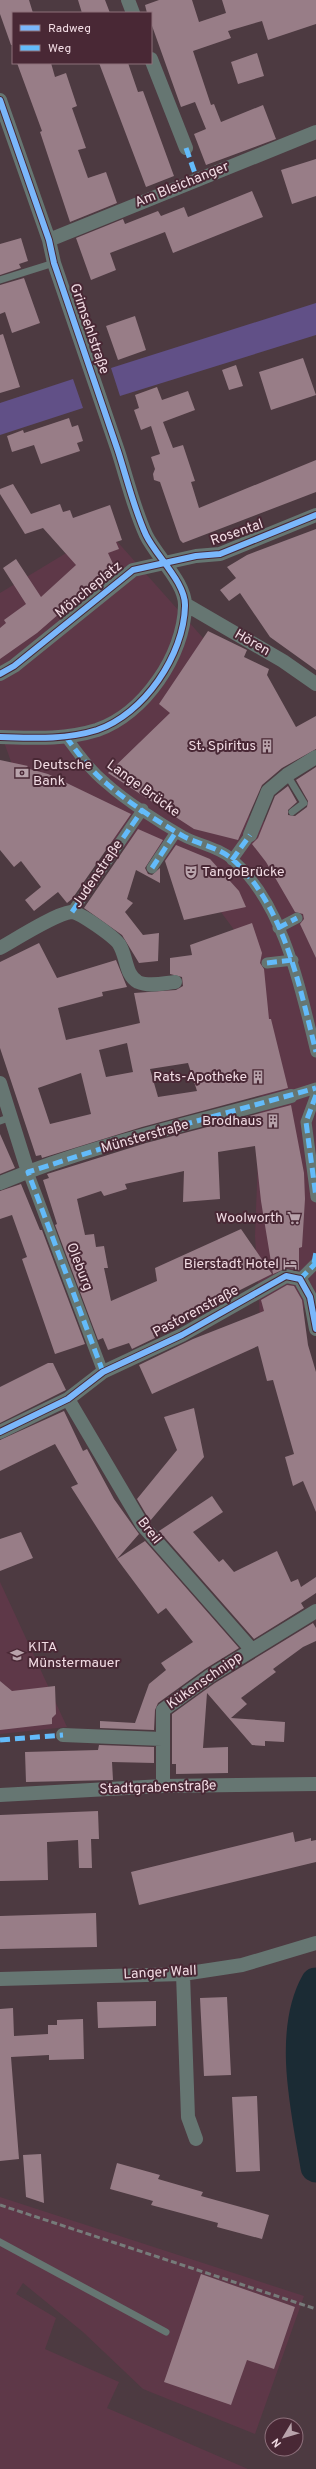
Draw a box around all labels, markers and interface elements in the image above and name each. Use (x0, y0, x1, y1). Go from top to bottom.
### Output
legend (12, 12, 152, 64)
text: Radweg (48, 21, 91, 37)
text: Weg (48, 41, 71, 57)
street label: Am Bleichanger (132, 158, 232, 212)
street label: Grimsehlstraße (66, 281, 112, 377)
street label: Rosental (208, 516, 266, 550)
street label: Möncheplatz (52, 558, 126, 622)
street label: Hören (231, 626, 273, 660)
place label: St. Spiritus (188, 738, 256, 755)
building icon: St. Spiritus (259, 738, 275, 754)
place label: Deutsche Bank (33, 757, 92, 790)
street label: Lange Brücke (103, 757, 183, 821)
bank icon: Deutsche Bank (14, 765, 30, 781)
street label: Judenstraße (69, 837, 127, 911)
theatre icon: TangoBrücke (183, 864, 199, 880)
place label: TangoBrücke (202, 864, 285, 881)
place label: Rats-Apotheke (153, 1069, 247, 1086)
building icon: Rats-Apotheke (250, 1069, 266, 1085)
place label: Brodhaus (202, 1113, 262, 1130)
building icon: Brodhaus (265, 1113, 281, 1129)
street label: Münsterstraße (99, 1116, 191, 1158)
place label: Woolworth (216, 1210, 283, 1227)
supermarket icon: Woolworth (286, 1210, 302, 1226)
street label: Oleburg (62, 1240, 96, 1294)
place label: Bierstadt Hotel (184, 1256, 279, 1273)
hotel icon: Bierstadt Hotel (282, 1256, 298, 1272)
street label: Pastorenstraße (150, 1282, 242, 1342)
street label: Breil (133, 1514, 165, 1548)
place label: KITA Münstermauer (28, 1639, 120, 1672)
school or university icon: KITA Münstermauer (9, 1647, 25, 1663)
street label: Kükenschnipp (164, 1649, 246, 1713)
street label: Stadtgrabenstraße (99, 1777, 217, 1799)
street label: Langer Wall (123, 1963, 197, 1983)
north arrow (264, 2417, 304, 2457)
text: N (269, 2435, 285, 2450)

